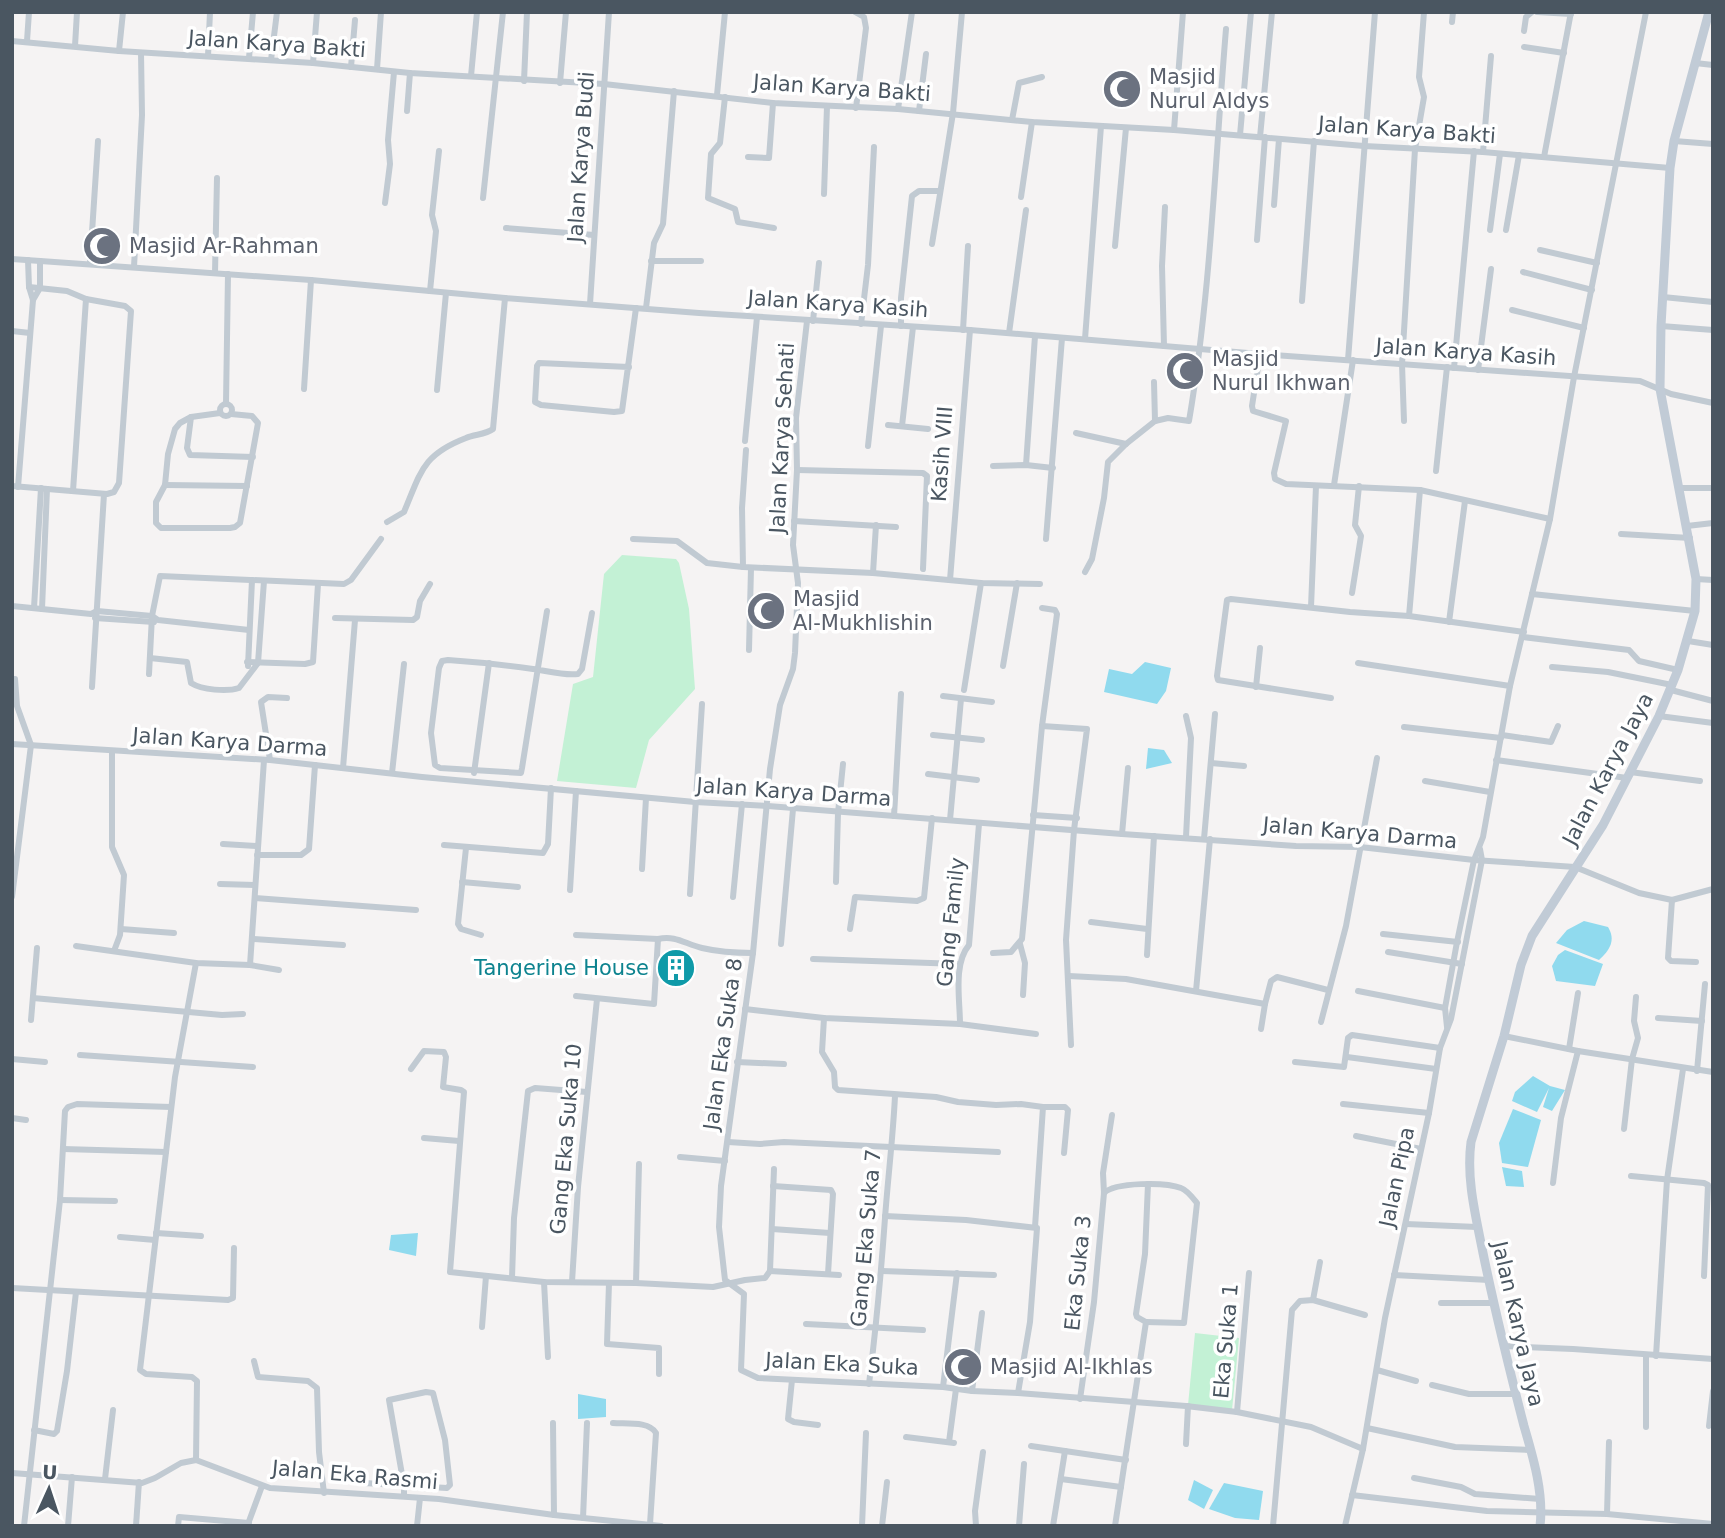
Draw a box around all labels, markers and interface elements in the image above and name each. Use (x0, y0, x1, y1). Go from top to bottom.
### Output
street label: Jalan Karya Bakti (185, 26, 367, 62)
place label: Masjid Nurul Aldys (1149, 65, 1269, 113)
mosque icon: Masjid Nurul Aldys (1101, 68, 1143, 110)
street label: Jalan Karya Bakti (750, 70, 932, 106)
street label: Jalan Karya Budi (563, 71, 599, 245)
street label: Jalan Karya Bakti (1315, 112, 1497, 148)
mosque icon: Masjid Ar-Rahman (81, 225, 123, 267)
place label: Masjid Ar-Rahman (129, 234, 319, 258)
street label: Jalan Karya Kasih (745, 286, 929, 322)
street label: Jalan Karya Kasih (1373, 334, 1557, 370)
street label: Jalan Karya Sehati (765, 342, 799, 536)
place label: Masjid Nurul Ikhwan (1212, 347, 1351, 395)
mosque icon: Masjid Nurul Ikhwan (1164, 350, 1206, 392)
street label: Kasih VIII (927, 405, 957, 503)
place label: Masjid Al-Mukhlishin (793, 587, 933, 635)
mosque icon: Masjid Al-Mukhlishin (745, 590, 787, 632)
street label: Jalan Karya Jaya (1557, 689, 1658, 851)
street label: Jalan Karya Darma (130, 723, 328, 761)
street label: Jalan Karya Darma (694, 773, 892, 811)
street label: Jalan Karya Darma (1260, 812, 1458, 853)
street label: Gang Family (932, 856, 970, 988)
building icon: Tangerine House (655, 947, 697, 989)
place label: Tangerine House (473, 956, 649, 980)
street label: Jalan Eka Suka 8 (699, 956, 747, 1134)
street label: Gang Eka Suka 10 (546, 1042, 586, 1236)
street label: Jalan Pipa (1374, 1125, 1419, 1231)
street label: Gang Eka Suka 7 (846, 1148, 886, 1328)
street label: Eka Suka 3 (1060, 1214, 1096, 1332)
street label: Jalan Karya Jaya (1487, 1237, 1549, 1409)
street label: Eka Suka 1 (1209, 1282, 1243, 1400)
mosque icon: Masjid Al-Ikhlas (942, 1346, 984, 1388)
street label: Jalan Eka Suka (763, 1348, 919, 1380)
place label: Masjid Al-Ikhlas (990, 1355, 1153, 1379)
north arrow (14, 1454, 84, 1524)
street label: Jalan Eka Rasmi (269, 1456, 439, 1494)
text: U (42, 1461, 58, 1483)

